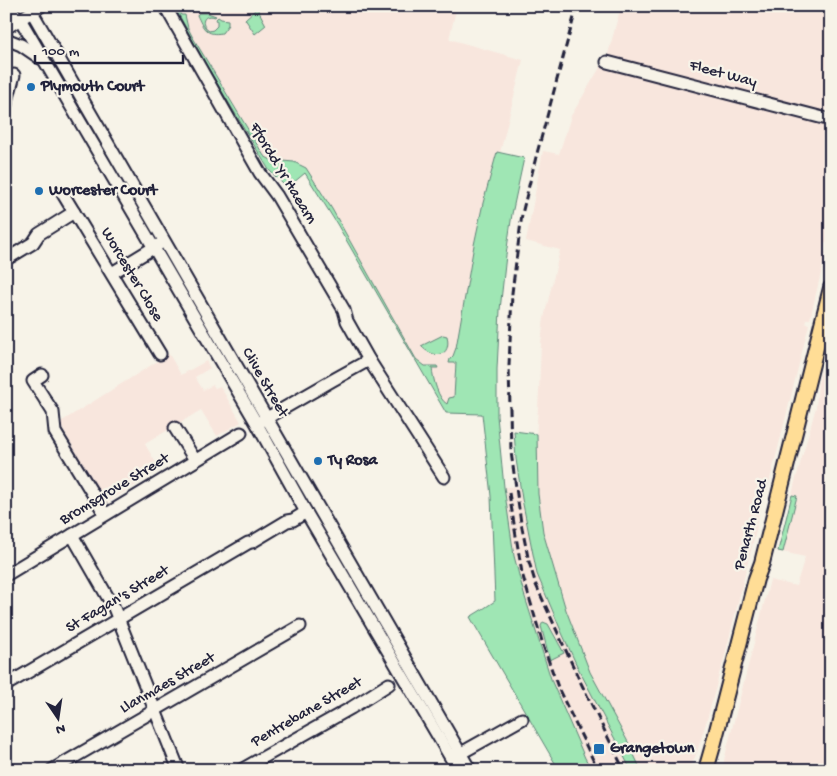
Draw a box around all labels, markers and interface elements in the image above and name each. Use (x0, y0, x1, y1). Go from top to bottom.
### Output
scale bar (35, 32, 182, 64)
text: 100 m (41, 43, 80, 61)
street label: Fleet Way (686, 57, 759, 93)
place label: Plymouth Court (40, 78, 145, 97)
marker: Plymouth Court (25, 81, 37, 93)
street label: Ffordd Yr Haearn (244, 119, 320, 228)
place label: Worcester Court (48, 182, 159, 201)
marker: Worcester Court (33, 185, 45, 197)
street label: Worcester Close (96, 225, 167, 326)
street label: Clive Street (236, 345, 292, 423)
street label: Bromsgrove Street (56, 449, 174, 531)
place label: Ty Rosa (326, 452, 378, 471)
marker: Ty Rosa (312, 455, 324, 467)
street label: Penarth Road (731, 476, 774, 573)
street label: St Fagan's Street (63, 561, 174, 638)
street label: Llanmaes Street (117, 648, 220, 719)
street label: Pentrebane Street (247, 673, 367, 753)
north arrow (32, 694, 82, 744)
text: N (54, 719, 67, 738)
place label: Grangetown (610, 740, 695, 759)
marker: Grangetown (592, 742, 606, 756)

